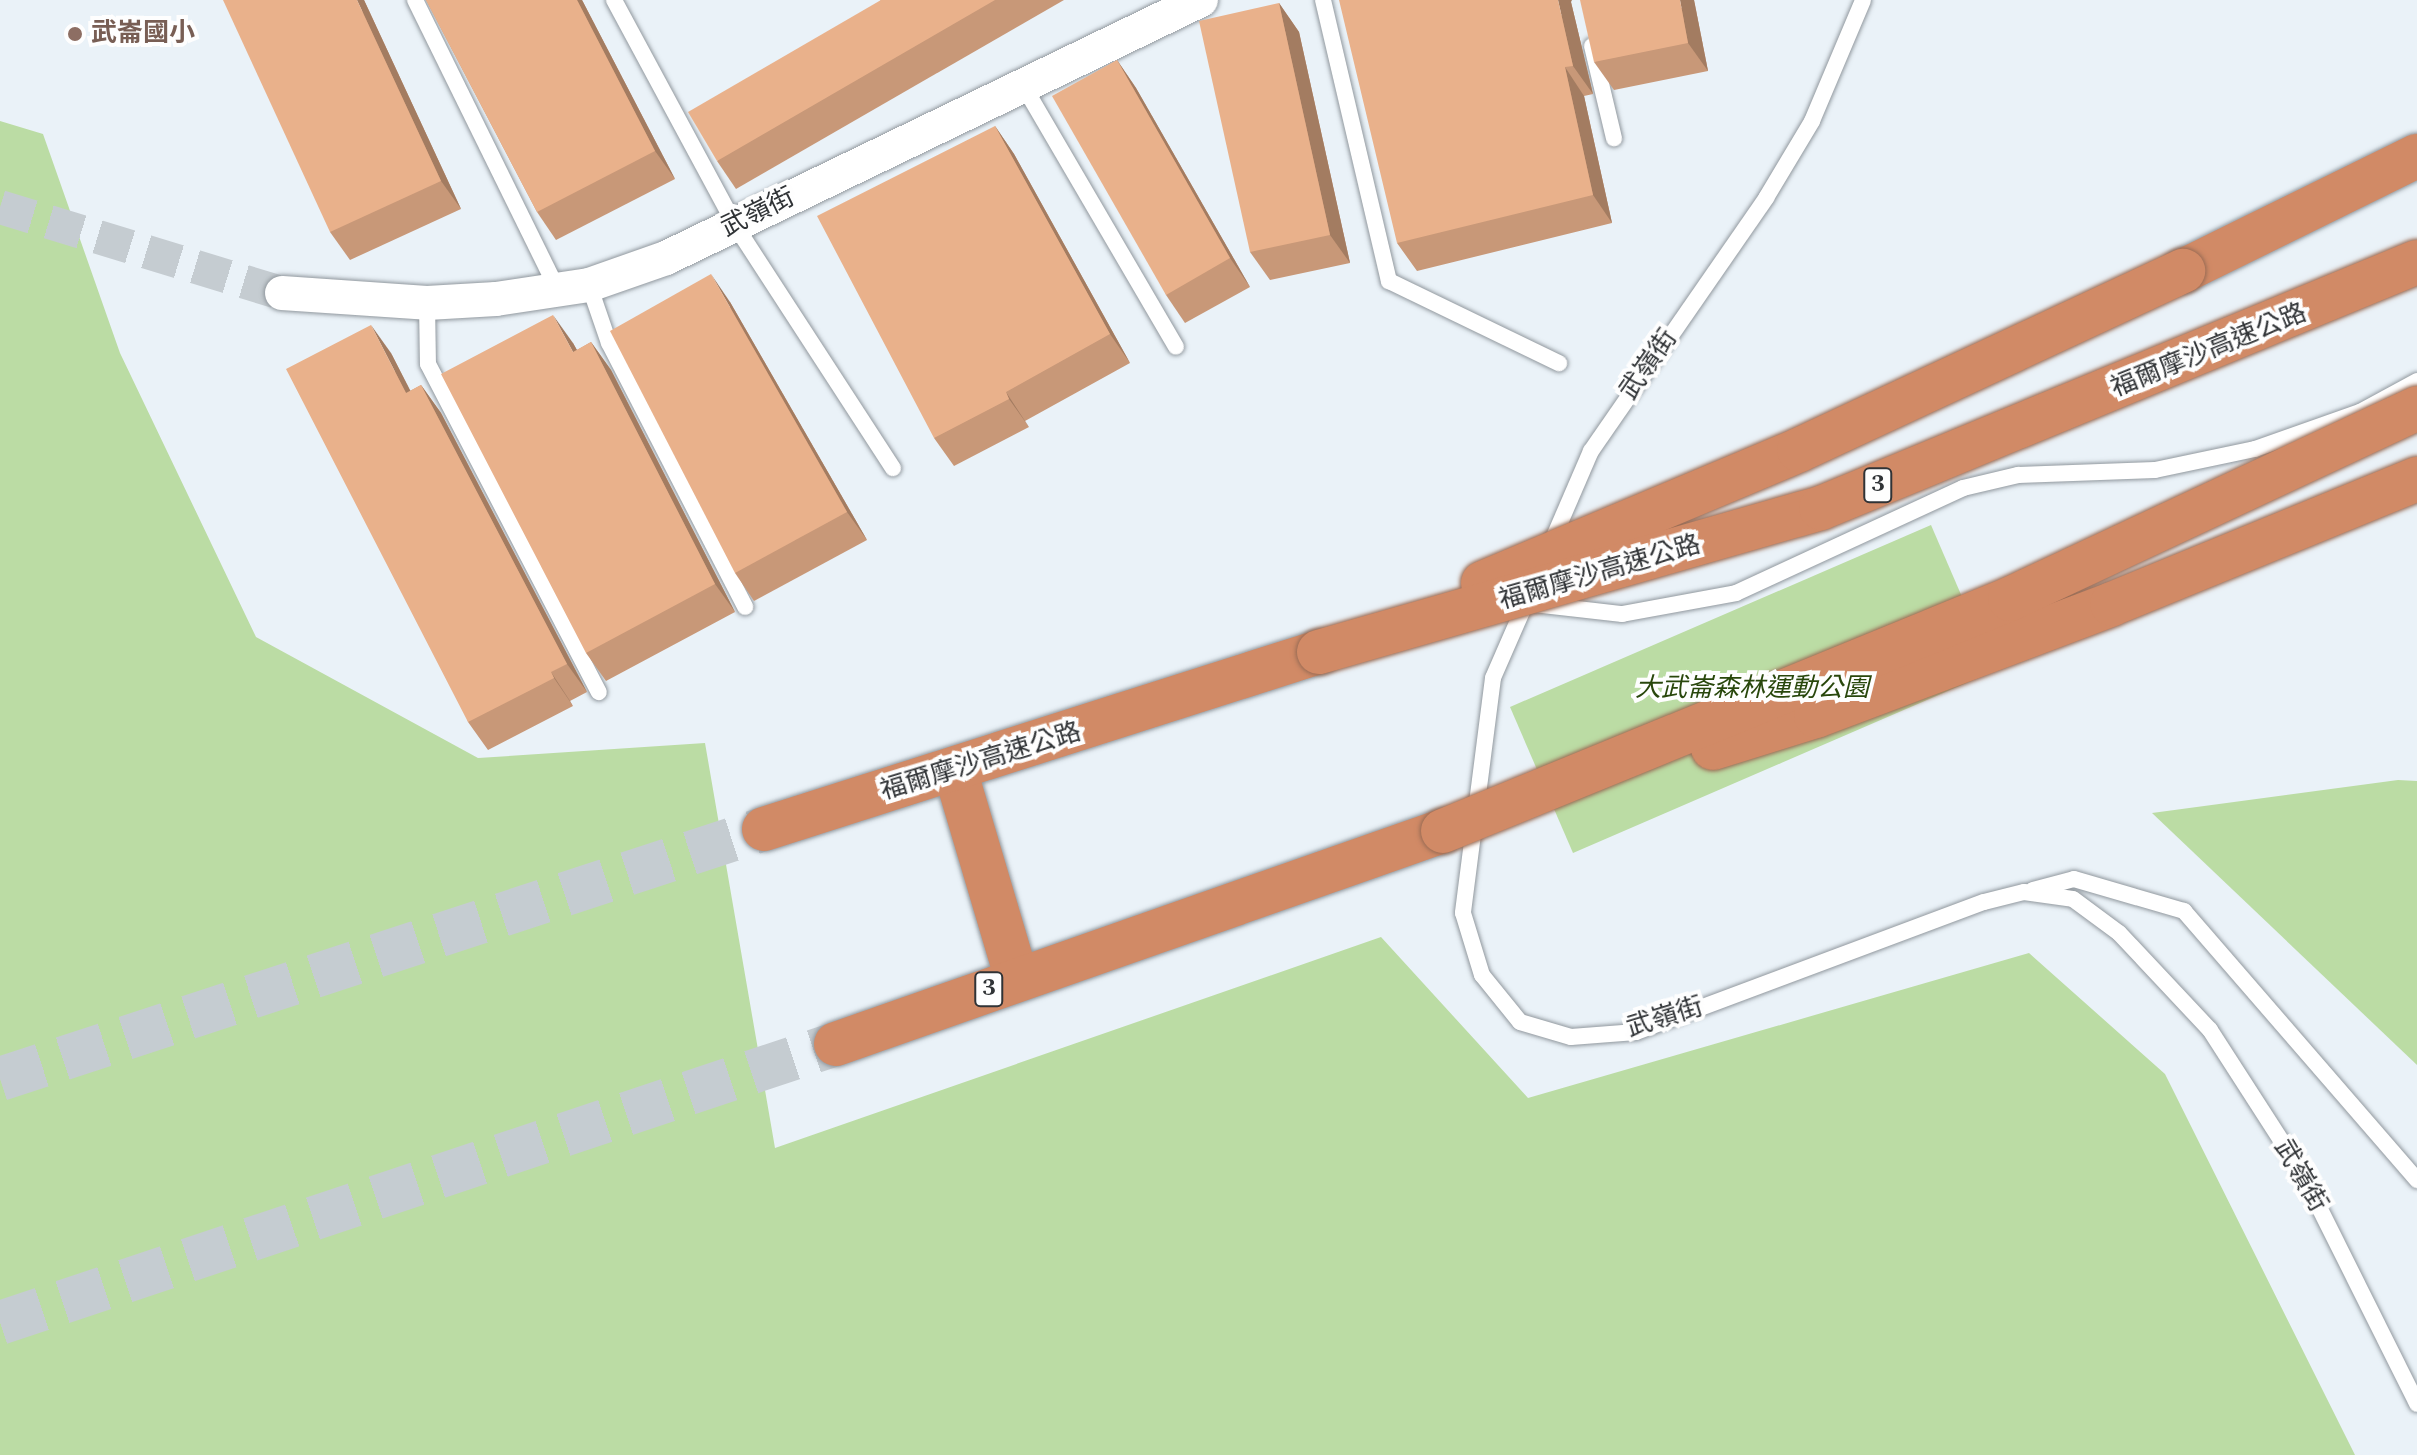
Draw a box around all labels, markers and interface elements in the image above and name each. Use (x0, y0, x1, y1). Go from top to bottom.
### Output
place label: 武崙國小 (91, 18, 195, 50)
marker: 武崙國小 (66, 25, 84, 43)
street label: 武嶺街 (716, 182, 800, 244)
street label: 福爾摩沙高速公路 (2107, 298, 2311, 404)
street label: 武嶺街 (1614, 324, 1684, 406)
road number: 3 (1862, 465, 1894, 505)
street label: 福爾摩沙高速公路 (1496, 529, 1704, 617)
park label: 大武崙森林運動公園 (1635, 673, 1869, 705)
street label: 福爾摩沙高速公路 (877, 717, 1085, 807)
road number: 3 (973, 969, 1005, 1009)
street label: 武嶺街 (1623, 992, 1707, 1044)
street label: 武嶺街 (2267, 1134, 2333, 1218)

